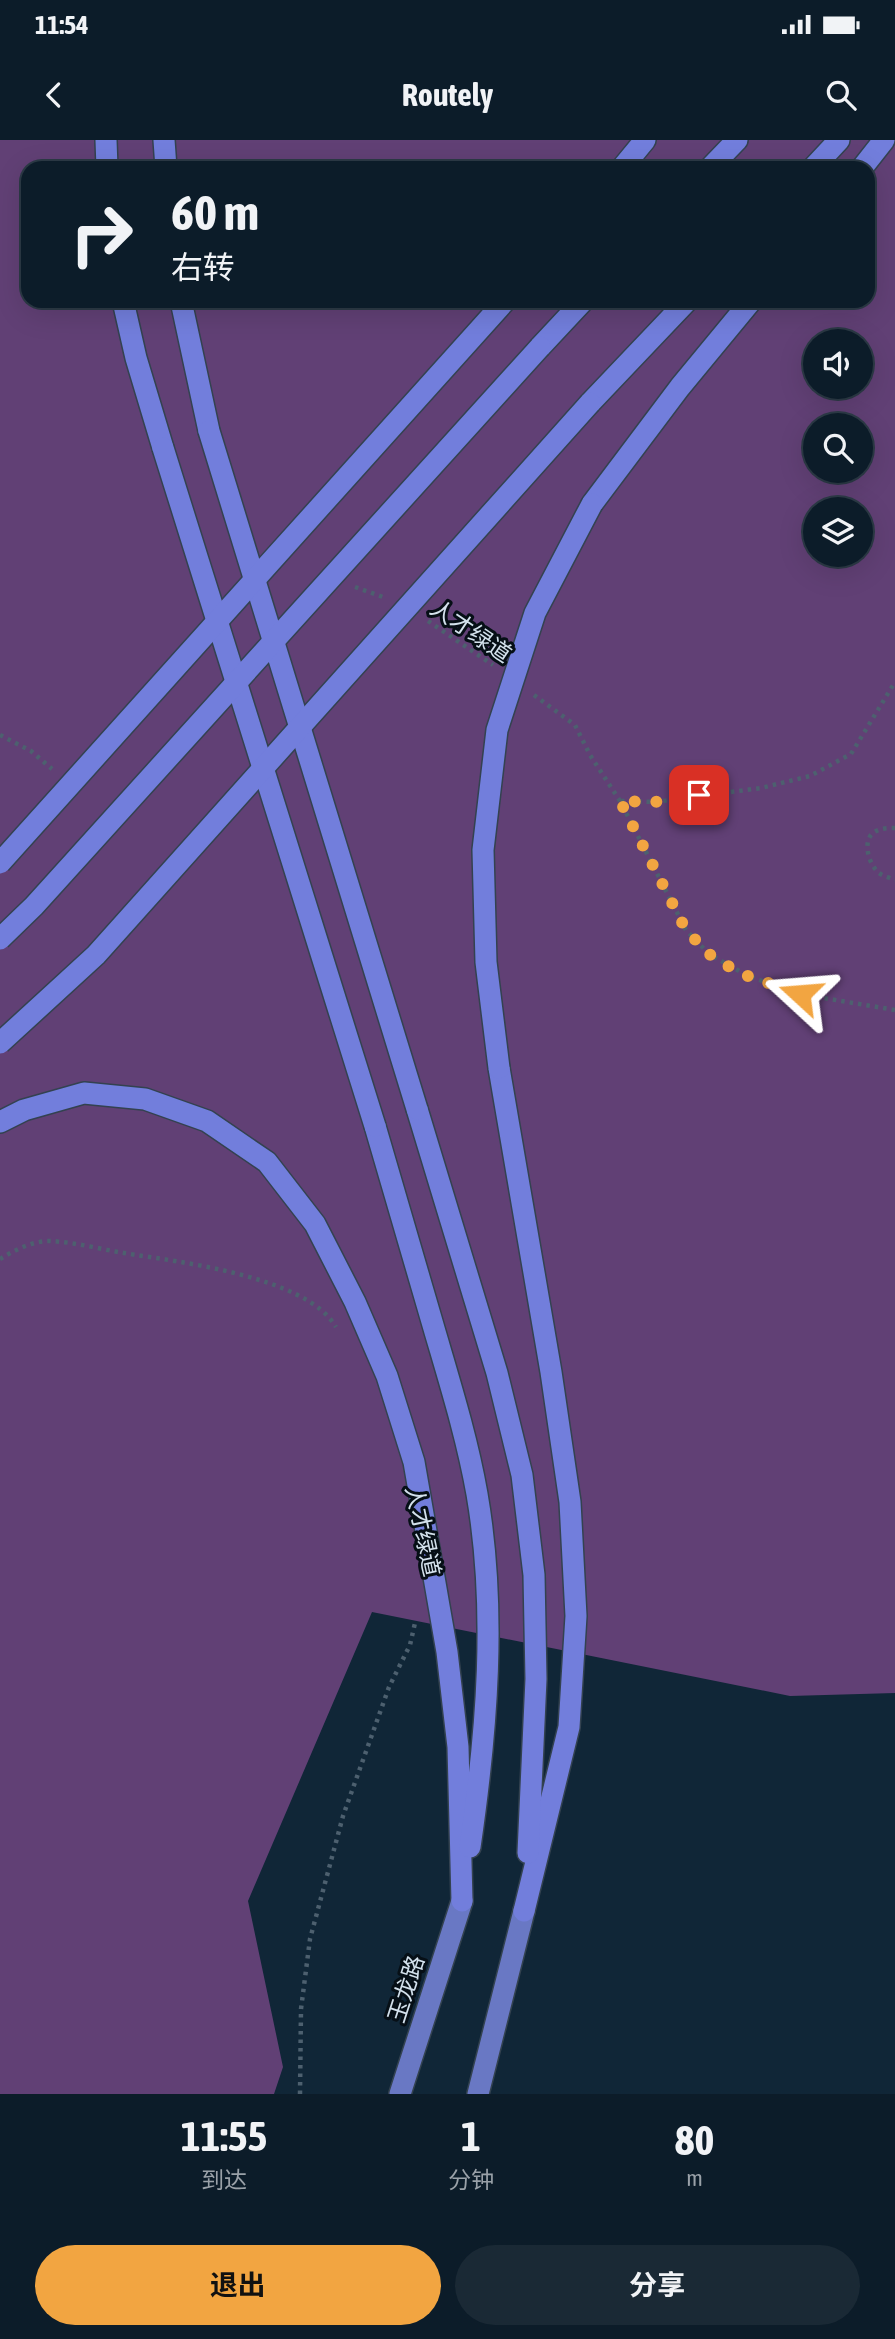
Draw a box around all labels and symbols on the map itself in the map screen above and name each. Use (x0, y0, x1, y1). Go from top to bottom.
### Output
street label: 人才绿道 (426, 594, 516, 668)
pin (669, 765, 729, 825)
position arrow (763, 957, 837, 1031)
street label: 人才绿道 (401, 1483, 445, 1579)
street label: 玉龙路 (383, 1952, 429, 2026)

